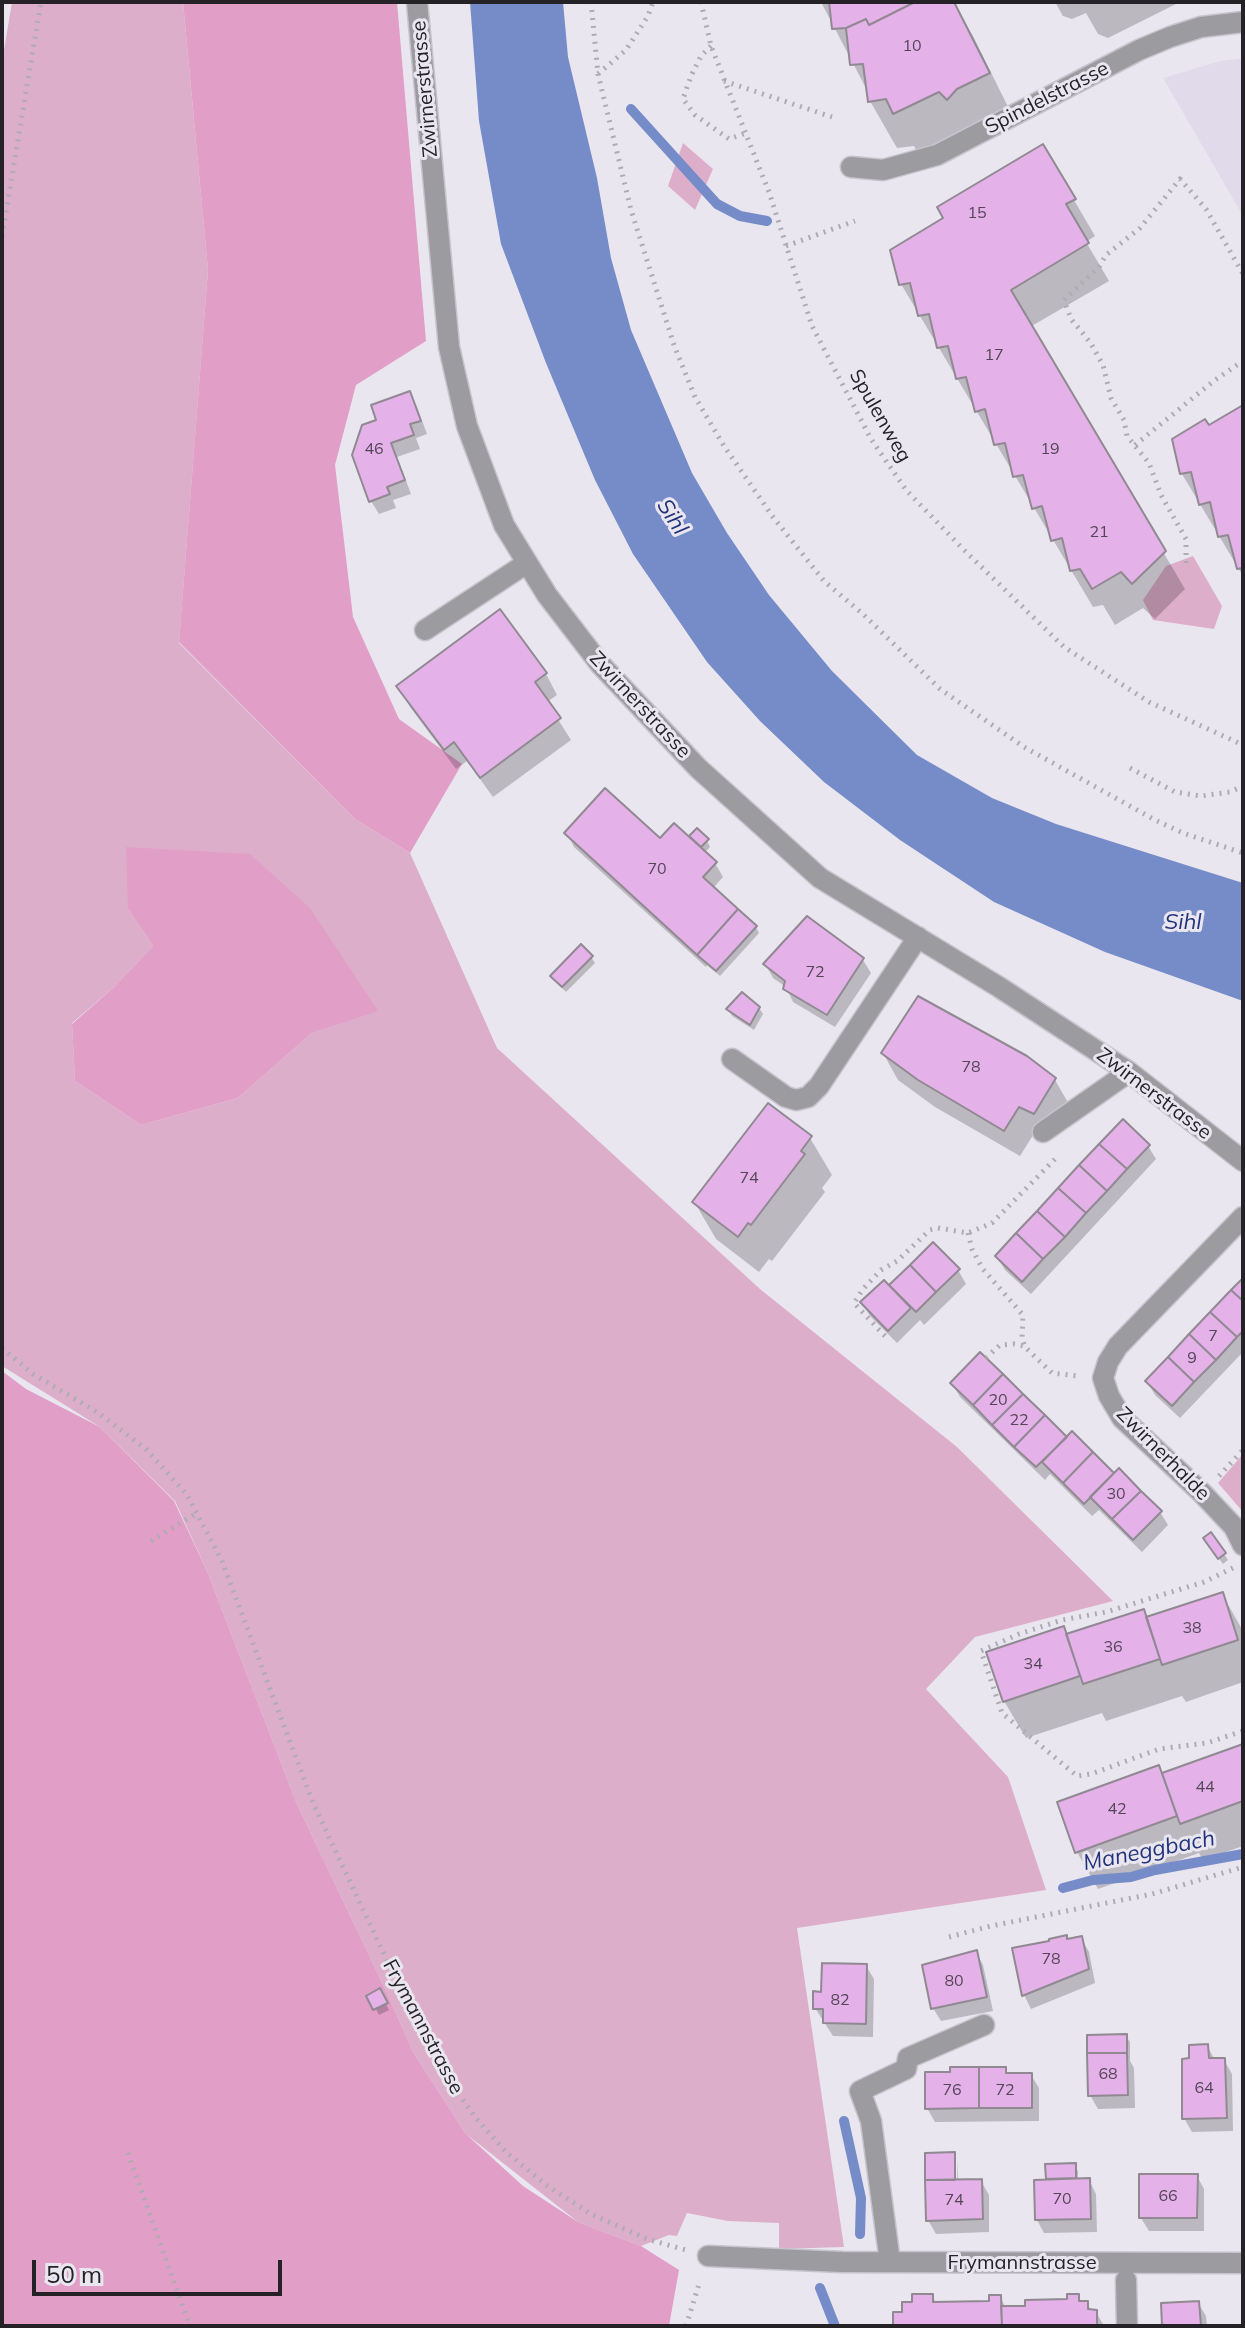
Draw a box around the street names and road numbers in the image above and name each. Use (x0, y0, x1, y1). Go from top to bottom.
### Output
street label: Zwirnerstrasse (407, 20, 443, 158)
street label: Spindelstrasse (981, 57, 1113, 139)
street label: Spulenweg (844, 365, 916, 467)
street label: Zwirnerstrasse (584, 647, 696, 763)
street label: Zwirnerstrasse (1092, 1043, 1216, 1145)
street label: Zwirnerhalde (1111, 1402, 1215, 1506)
street label: Frymannstrasse (377, 1955, 469, 2099)
street label: Frymannstrasse (947, 2251, 1097, 2275)

